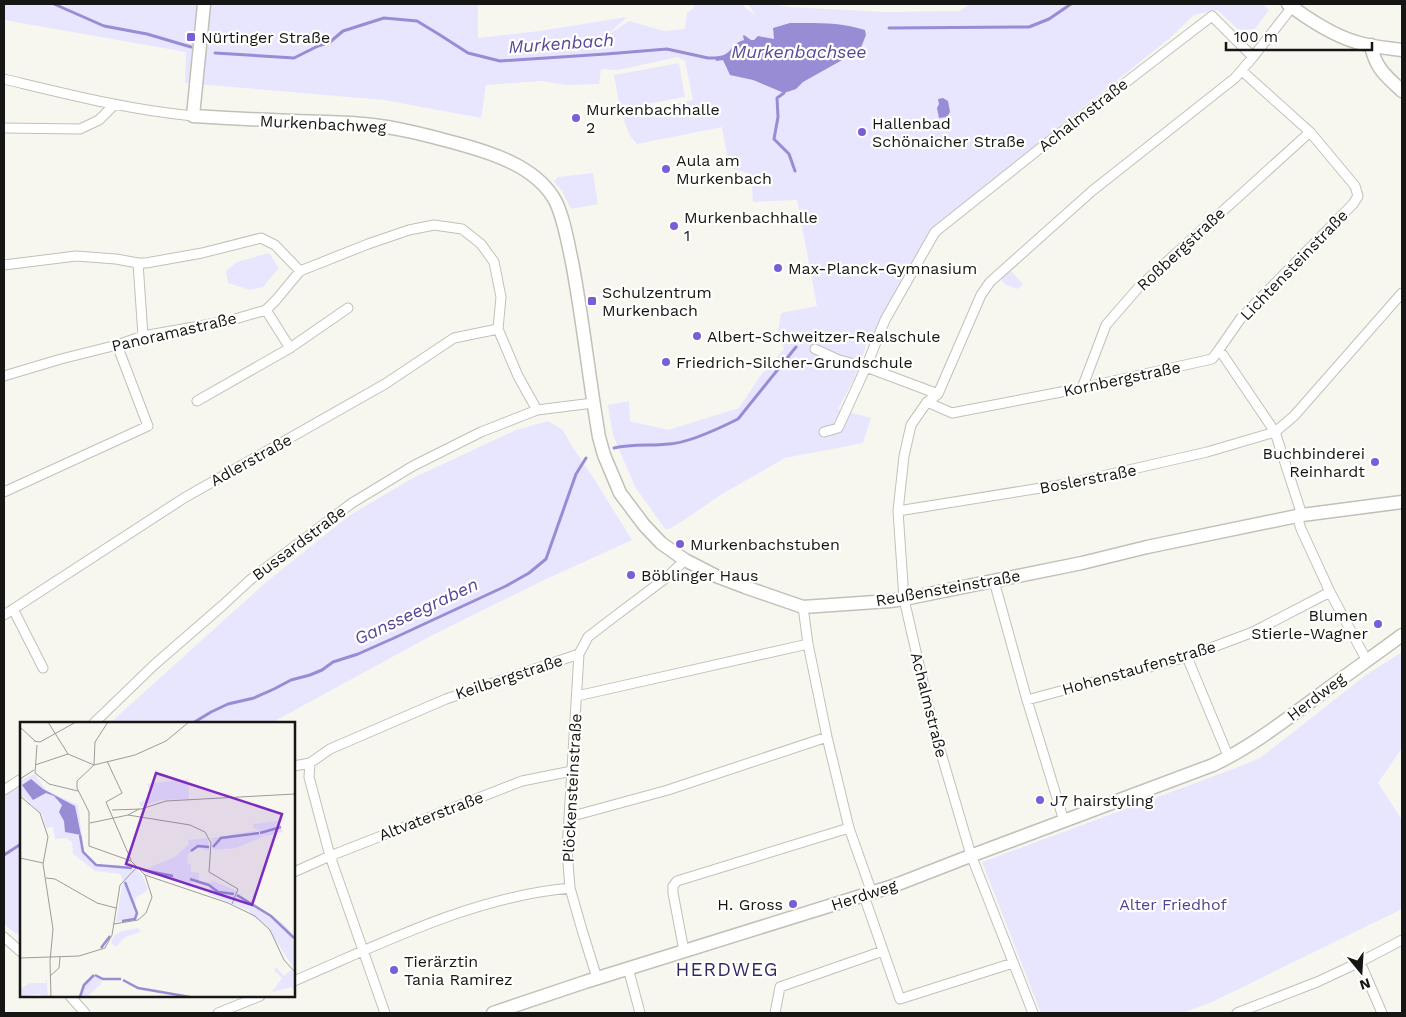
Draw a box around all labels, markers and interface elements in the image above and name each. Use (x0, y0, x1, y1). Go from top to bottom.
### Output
scale bar (1226, 20, 1372, 52)
place label: Nürtinger Straße (201, 28, 330, 47)
text: 100 m (1234, 28, 1278, 46)
water label: Murkenbach (507, 29, 615, 57)
marker: Nürtinger Straße (185, 31, 197, 43)
water label: Murkenbachsee (731, 41, 867, 62)
street label: Achalmstraße (1035, 74, 1131, 156)
place label: Murkenbachhalle 2 (586, 100, 720, 137)
street label: Murkenbachweg (259, 111, 387, 137)
marker: Murkenbachhalle 2 (570, 112, 582, 124)
place label: Hallenbad Schönaicher Straße (872, 114, 1025, 151)
marker: Hallenbad Schönaicher Straße (856, 126, 868, 138)
place label: Aula am Murkenbach (676, 151, 772, 188)
marker: Aula am Murkenbach (660, 163, 672, 175)
street label: Roßbergstraße (1133, 203, 1229, 295)
street label: Lichtensteinstraße (1236, 206, 1352, 324)
place label: Murkenbachhalle 1 (684, 208, 818, 245)
marker: Murkenbachhalle 1 (668, 220, 680, 232)
place label: Max-Planck-Gymnasium (788, 259, 977, 278)
marker: Max-Planck-Gymnasium (772, 262, 784, 274)
place label: Schulzentrum Murkenbach (602, 283, 712, 320)
marker: Schulzentrum Murkenbach (586, 295, 598, 307)
street label: Panoramastraße (110, 308, 238, 356)
place label: Albert-Schweitzer-Realschule (707, 327, 940, 346)
marker: Albert-Schweitzer-Realschule (691, 330, 703, 342)
place label: Friedrich-Silcher-Grundschule (676, 353, 913, 372)
marker: Friedrich-Silcher-Grundschule (660, 356, 672, 368)
street label: Kornbergstraße (1062, 357, 1182, 401)
street label: Adlerstraße (207, 430, 295, 490)
place label: Buchbinderei Reinhardt (1263, 444, 1365, 481)
marker: Buchbinderei Reinhardt (1369, 456, 1381, 468)
street label: Boslerstraße (1038, 460, 1138, 498)
street label: Bussardstraße (248, 502, 350, 584)
place label: Murkenbachstuben (690, 535, 840, 554)
marker: Murkenbachstuben (674, 538, 686, 550)
place label: Böblinger Haus (641, 566, 759, 585)
street label: Reußensteinstraße (874, 566, 1022, 610)
marker: Böblinger Haus (625, 569, 637, 581)
water label: Gansseegraben (351, 573, 481, 649)
place label: Blumen Stierle-Wagner (1251, 606, 1368, 643)
marker: Blumen Stierle-Wagner (1372, 618, 1384, 630)
street label: Hohenstaufenstraße (1060, 637, 1218, 699)
street label: Achalmstraße (907, 650, 951, 760)
street label: Keilbergstraße (453, 651, 565, 703)
street label: Herdweg (1283, 669, 1349, 725)
street label: Plöckensteinstraße (559, 713, 585, 863)
inset map (20, 722, 295, 997)
street label: Altvaterstraße (376, 787, 486, 845)
place label: J7 hairstyling (1050, 791, 1154, 810)
marker: J7 hairstyling (1034, 794, 1046, 806)
street label: Herdweg (829, 875, 900, 915)
place label: H. Gross (717, 895, 783, 914)
park label: Alter Friedhof (1119, 895, 1227, 914)
marker: H. Gross (787, 898, 799, 910)
north arrow (1336, 947, 1386, 997)
place label: Tierärztin Tania Ramirez (404, 952, 513, 989)
district label: HERDWEG (675, 958, 779, 981)
marker: Tierärztin Tania Ramirez (388, 964, 400, 976)
text: N (1358, 975, 1372, 994)

